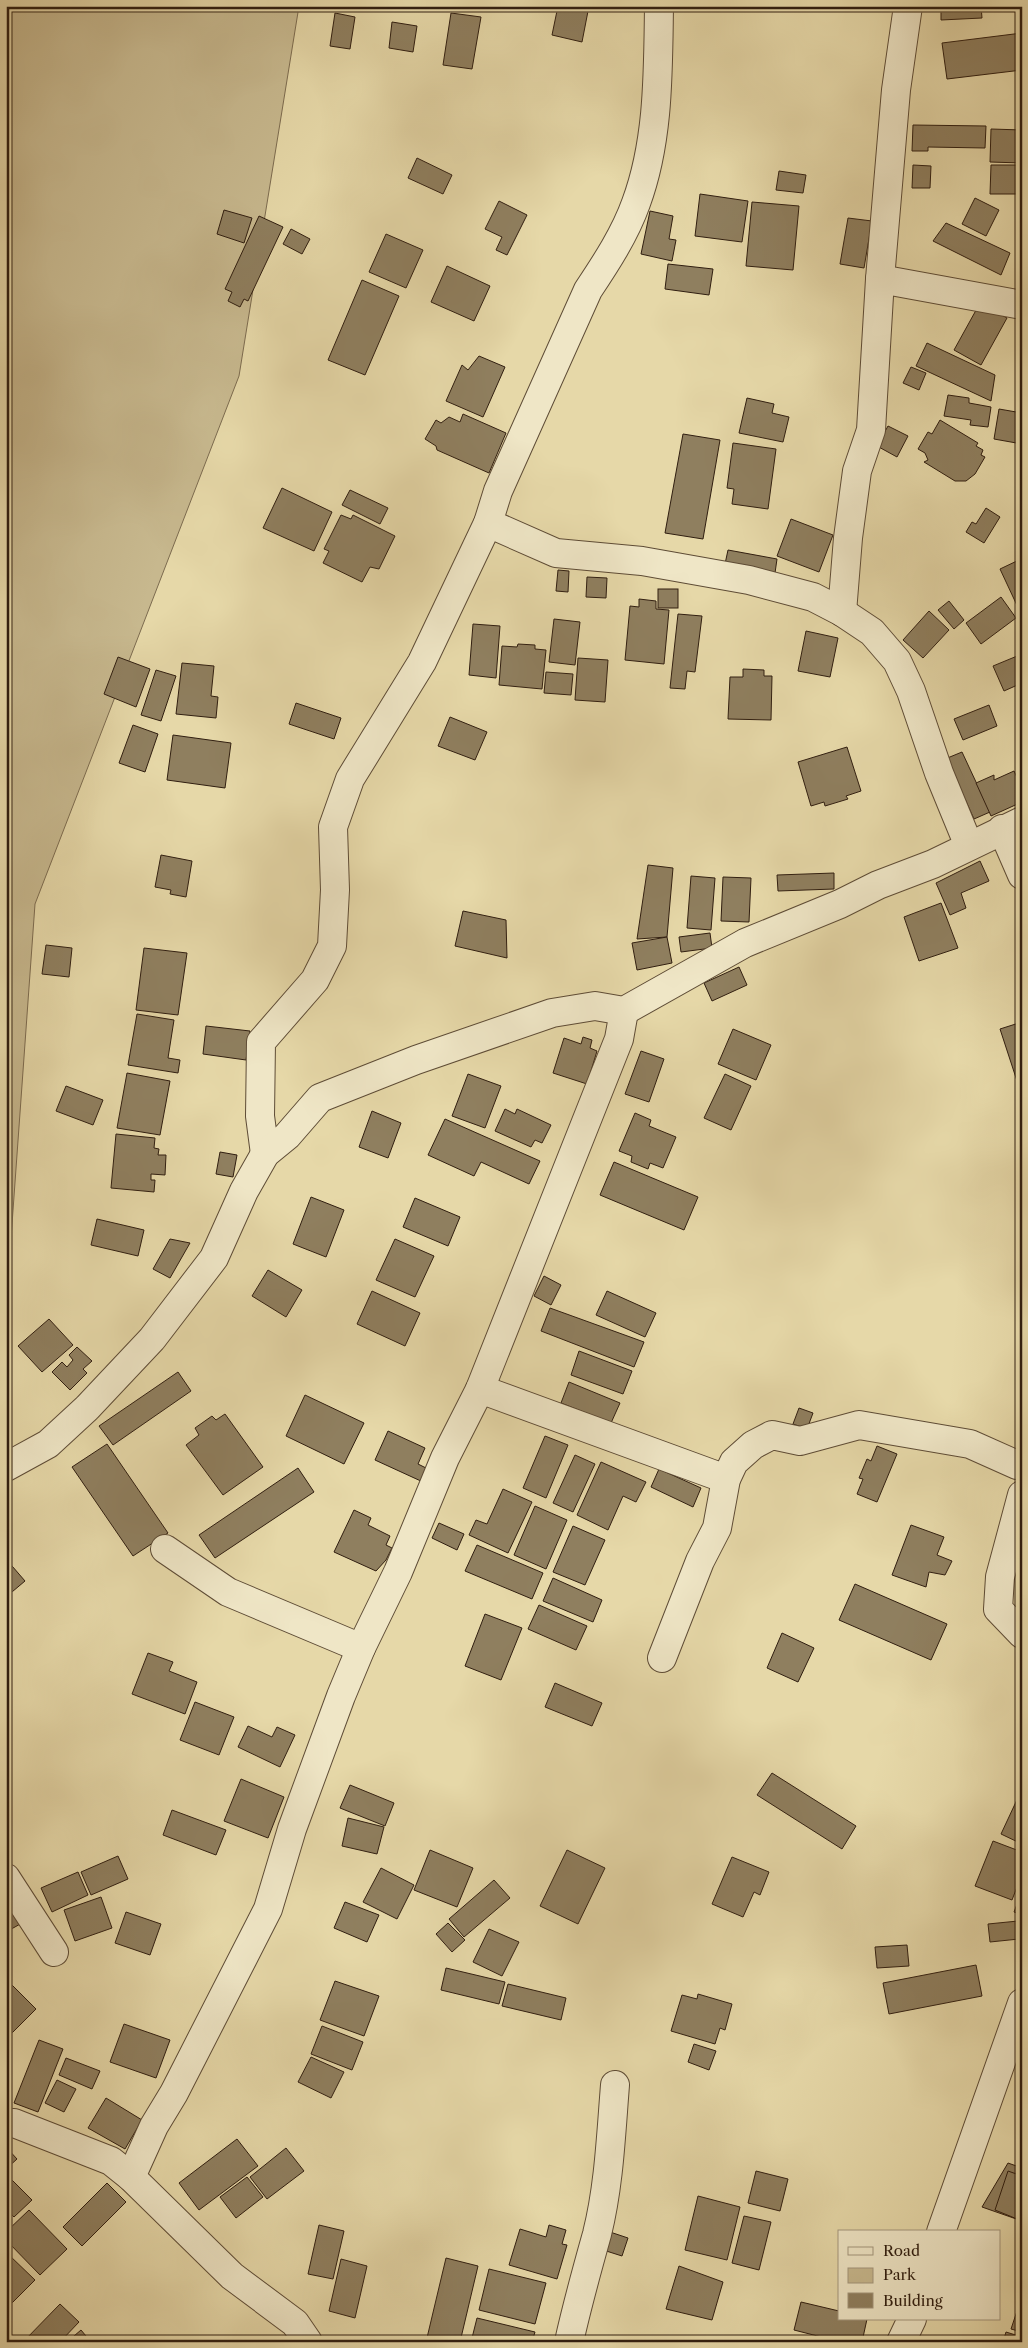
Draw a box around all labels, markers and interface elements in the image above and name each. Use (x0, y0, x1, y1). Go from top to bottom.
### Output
legend (838, 2230, 1000, 2320)
text: Road (883, 2241, 920, 2260)
text: Park (883, 2265, 917, 2284)
text: Building (883, 2291, 943, 2310)

